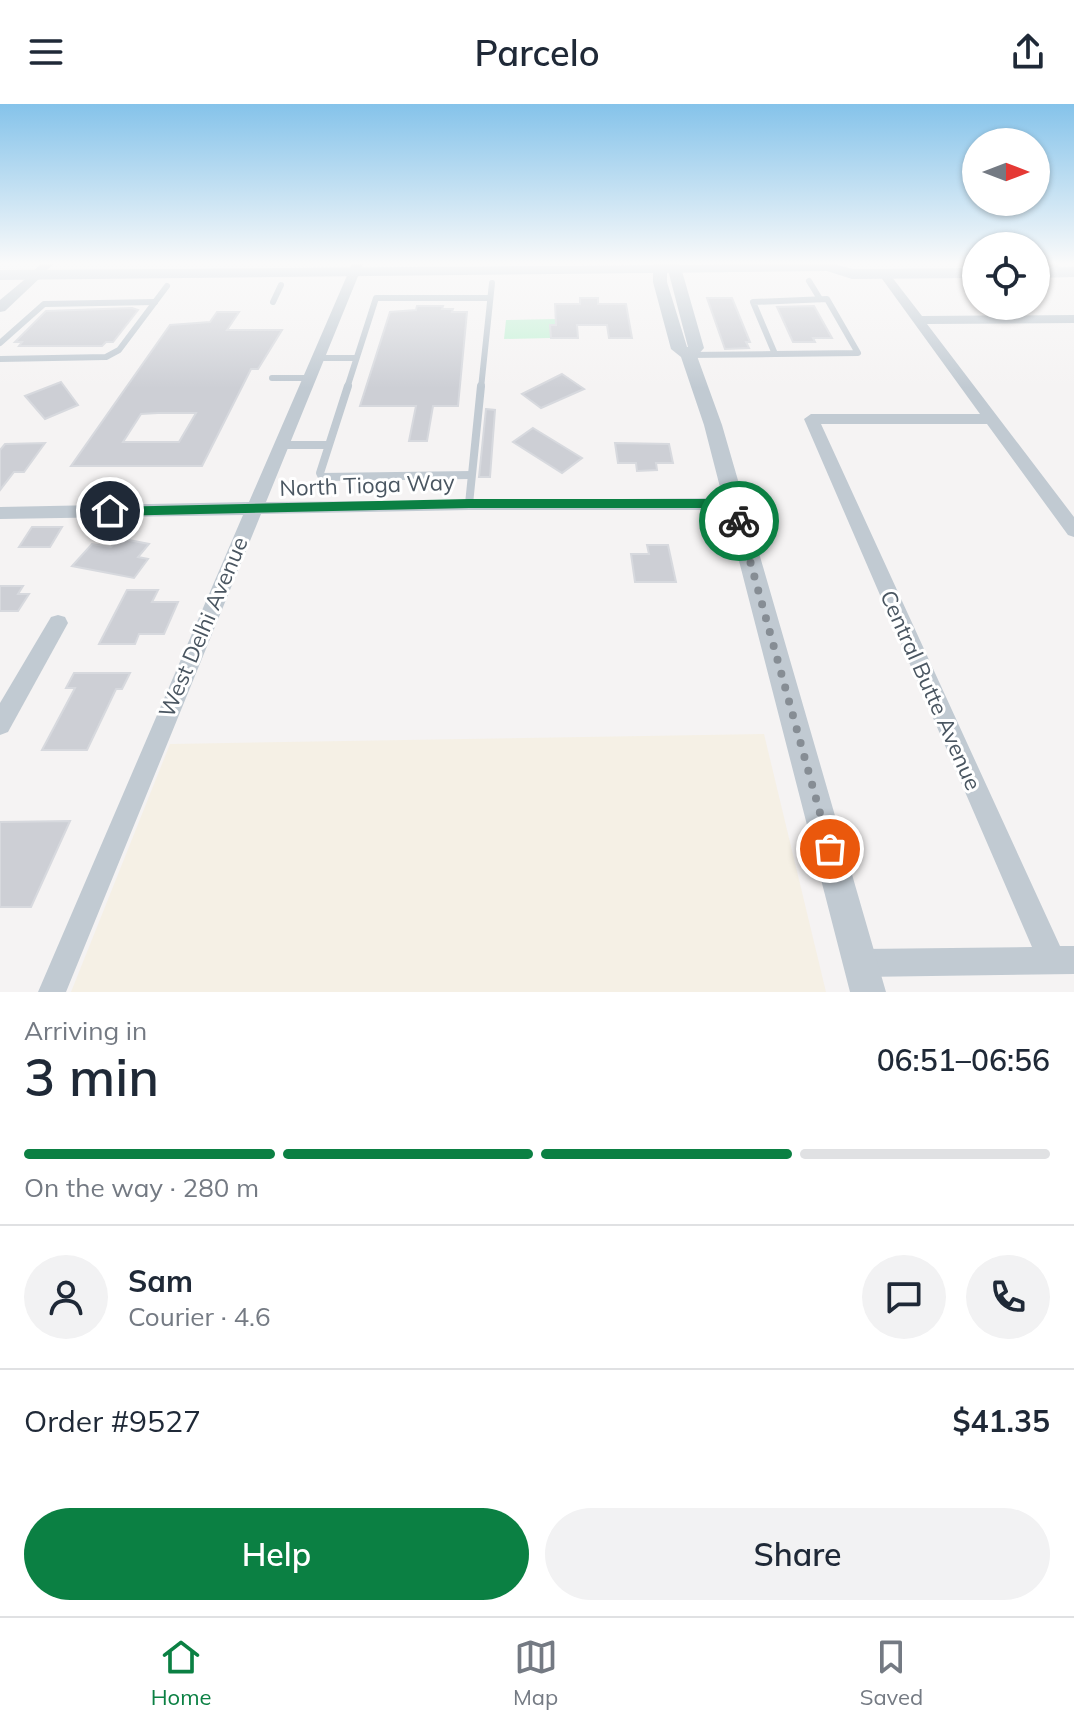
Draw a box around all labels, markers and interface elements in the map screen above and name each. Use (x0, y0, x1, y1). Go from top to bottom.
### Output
icon: menu (24, 30, 68, 74)
text: Parcelo (474, 30, 600, 75)
icon: share (1006, 30, 1050, 74)
north arrow (962, 128, 1050, 216)
map controls (962, 128, 1050, 320)
button: locate (962, 232, 1050, 320)
street label: North Tioga Way (279, 468, 455, 502)
pin (76, 477, 144, 545)
courier (699, 481, 779, 561)
icon: home (88, 489, 132, 533)
icon: bike (717, 499, 761, 543)
street label: West Delhi Avenue (152, 532, 254, 722)
street label: Central Butte Avenue (874, 586, 988, 794)
pin (796, 815, 864, 883)
icon: bag (808, 827, 852, 871)
text: Arriving in (24, 1014, 147, 1047)
text: 06:51–06:56 (877, 1041, 1050, 1079)
text: 3 min (24, 1044, 159, 1109)
text: On the way · 280 m (24, 1171, 259, 1204)
button: person (24, 1255, 108, 1339)
button: chat (862, 1255, 946, 1339)
button: phone (966, 1255, 1050, 1339)
text: Sam (128, 1262, 193, 1300)
text: Courier · 4.6 (128, 1300, 271, 1333)
text: Order #9527 (24, 1402, 201, 1440)
text: $41.35 (953, 1402, 1050, 1440)
button: Help (24, 1508, 529, 1600)
button: Share (545, 1508, 1050, 1600)
tab: Home (151, 1635, 211, 1711)
tab: Map (513, 1635, 558, 1711)
tab: Saved (860, 1635, 923, 1711)

